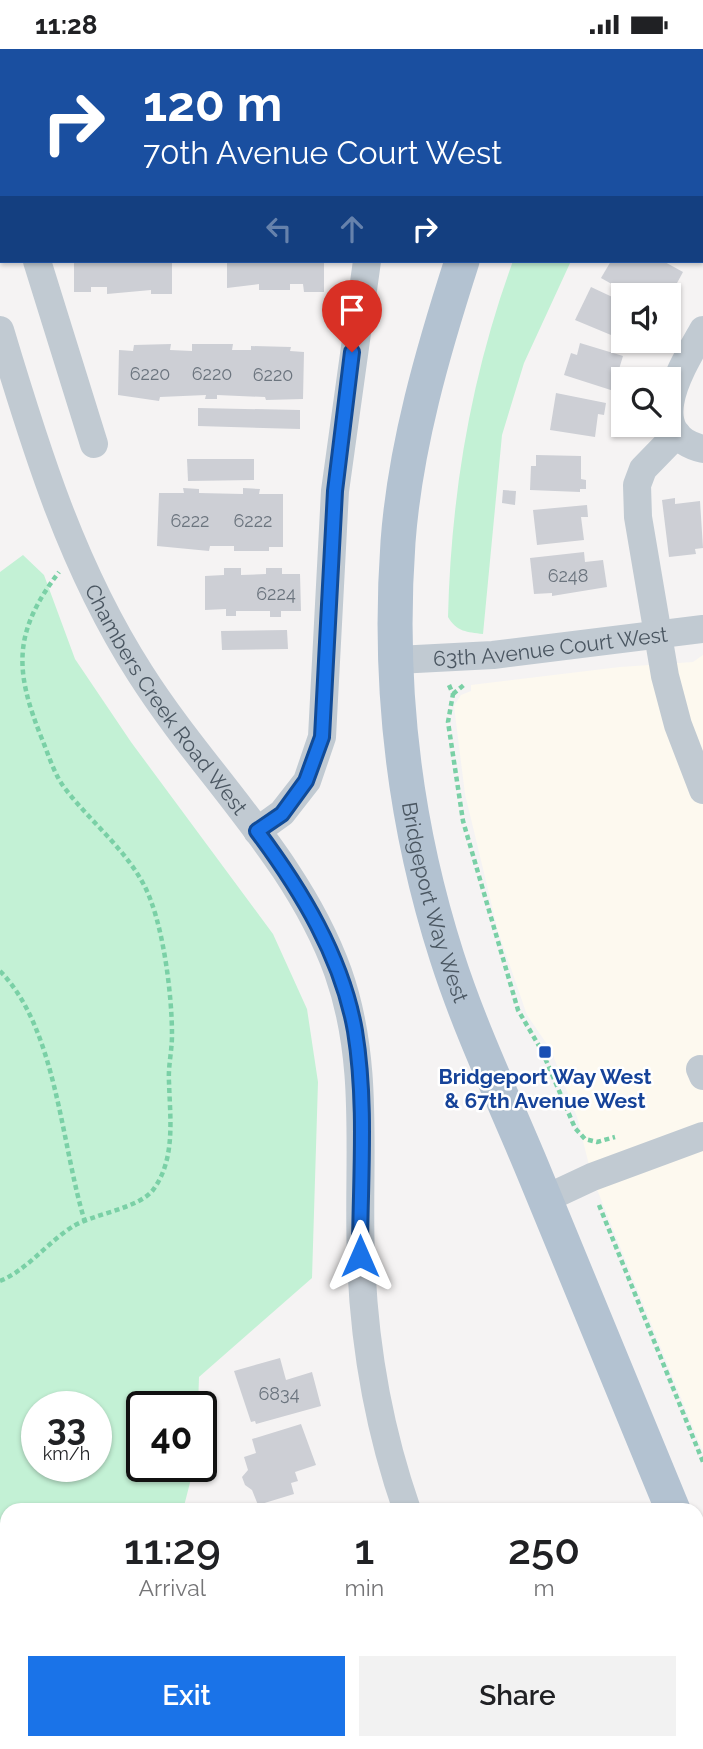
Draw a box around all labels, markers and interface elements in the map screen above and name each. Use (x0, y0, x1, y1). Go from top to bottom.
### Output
text: 11:28 (35, 10, 97, 40)
text: 120 m (143, 75, 282, 132)
icon: right (28, 77, 119, 168)
text: 70th Avenue Court West (143, 134, 502, 171)
icon: left (260, 210, 298, 248)
icon: ahead (333, 210, 371, 248)
icon: right (406, 210, 444, 248)
pin (322, 280, 382, 352)
map controls (611, 283, 681, 437)
button: sound (611, 283, 681, 353)
icon: arrive (333, 291, 371, 329)
house number: 6220 (130, 363, 170, 384)
house number: 6220 (192, 363, 232, 384)
house number: 6220 (253, 364, 293, 385)
button: search (611, 367, 681, 437)
house number: 6222 (171, 510, 210, 531)
house number: 6222 (234, 510, 273, 531)
house number: 6248 (548, 565, 588, 586)
street label: Chambers Creek Road West (80, 580, 253, 819)
house number: 6224 (256, 583, 296, 604)
street label: 63th Avenue Court West (433, 621, 669, 671)
street label: Bridgeport Way West (397, 800, 474, 1006)
marker: Bridgeport Way West & 67th Avenue West (537, 1044, 553, 1060)
place label: Bridgeport Way West & 67th Avenue West (438, 1064, 652, 1113)
position arrow (323, 1219, 397, 1293)
house number: 6834 (259, 1383, 300, 1404)
speed limit sign: 40 (126, 1391, 217, 1482)
text: 33 (47, 1407, 86, 1448)
text: km/h (43, 1443, 90, 1464)
text: 11:29 (124, 1525, 221, 1574)
text: 1 (354, 1525, 374, 1574)
text: 250 (508, 1525, 580, 1574)
text: Arrival (139, 1574, 206, 1601)
text: min (345, 1574, 384, 1601)
text: m (533, 1574, 555, 1601)
button: Exit (28, 1656, 345, 1736)
button: Share (359, 1656, 676, 1736)

